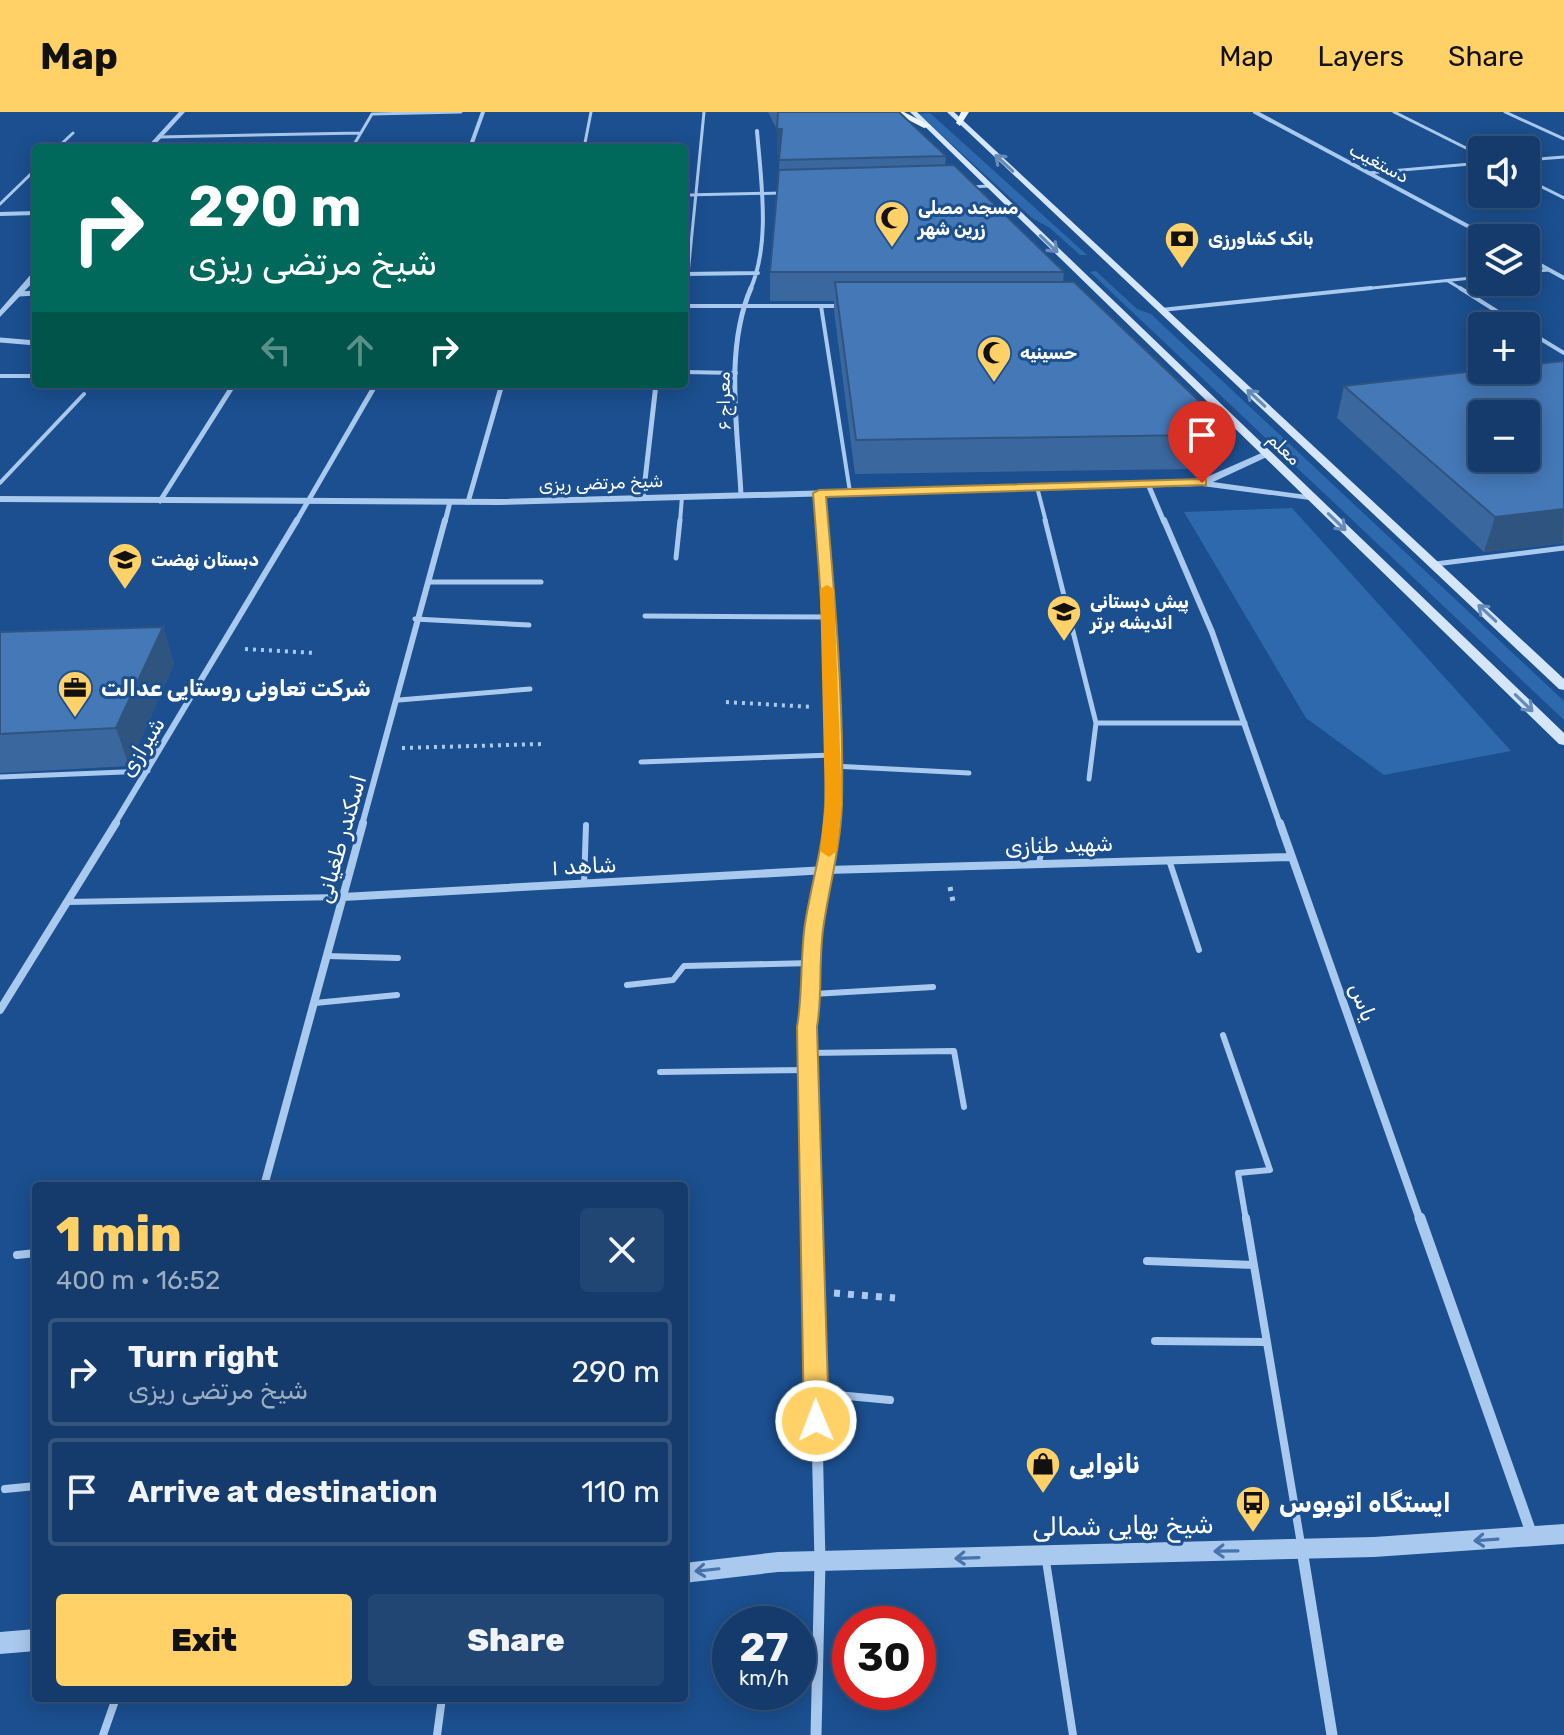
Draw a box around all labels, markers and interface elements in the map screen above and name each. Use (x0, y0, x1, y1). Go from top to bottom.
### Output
text: Map (40, 33, 118, 79)
text: Map (1219, 40, 1274, 73)
text: Layers (1318, 40, 1404, 73)
text: Share (1448, 40, 1524, 73)
map controls (1468, 136, 1540, 472)
button: sound (1468, 136, 1540, 208)
street label: دستغیب (1345, 138, 1413, 188)
one-way arrow (994, 155, 1014, 173)
text: 290 m (188, 174, 362, 240)
icon: right (56, 176, 160, 280)
place label: مسجد مصلی زرین شهر (917, 197, 1018, 240)
mosque icon: مسجد مصلی زرین شهر (873, 199, 911, 249)
bank icon: بانک کشاورزی (1163, 220, 1201, 270)
button: layers (1468, 224, 1540, 296)
place label: بانک کشاورزی (1208, 228, 1314, 250)
one-way arrow (1039, 234, 1059, 253)
text: شیخ مرتضی ریزی (188, 241, 438, 284)
button: + (1468, 312, 1540, 384)
icon: left (254, 328, 298, 372)
icon: ahead (338, 328, 382, 372)
icon: right (422, 328, 466, 372)
mosque icon: حسینیه (975, 334, 1013, 384)
place label: حسینیه (1020, 342, 1077, 364)
street label: معراج ۶ (712, 371, 737, 431)
one-way arrow (1246, 389, 1266, 407)
button: − (1468, 400, 1540, 472)
pin (1168, 401, 1236, 483)
icon: arrive (1180, 413, 1224, 457)
street label: معلم (1262, 428, 1305, 471)
street label: شیخ مرتضی ریزی (538, 470, 664, 498)
one-way arrow (1327, 512, 1346, 531)
school or university icon: دبستان نهضت (106, 541, 144, 591)
place label: دبستان نهضت (151, 549, 259, 571)
place label: پیش دبستانی اندیشه برتر (1089, 591, 1189, 634)
school or university icon: پیش دبستانی اندیشه برتر (1045, 593, 1083, 643)
one-way arrow (1478, 604, 1497, 623)
office icon: شرکت تعاونی روستایی عدالت (56, 669, 94, 719)
place label: شرکت تعاونی روستایی عدالت (101, 675, 371, 702)
one-way arrow (1514, 693, 1533, 712)
street label: شیرازی (113, 712, 171, 782)
street label: اسکندر طغیانی (310, 772, 372, 906)
street label: شهید طنازی (1004, 830, 1114, 860)
street label: شاهد ۱ (551, 851, 617, 881)
street label: یاس (1344, 979, 1382, 1025)
text: 1 min (56, 1206, 182, 1263)
button: close (580, 1208, 664, 1292)
text: 400 m · 16:52 (56, 1265, 220, 1296)
text: Turn right (128, 1339, 279, 1375)
icon: right (60, 1350, 104, 1394)
text: 290 m (572, 1354, 660, 1390)
text: شیخ مرتضی ریزی (128, 1375, 308, 1406)
position arrow (774, 1379, 858, 1463)
shop icon: نانوایی (1024, 1445, 1062, 1495)
place label: نانوایی (1069, 1449, 1140, 1480)
icon: arrive (60, 1470, 104, 1514)
text: Arrive at destination (128, 1474, 438, 1510)
text: 110 m (581, 1474, 660, 1510)
bus stop icon: ایستگاه اتوبوس (1234, 1484, 1272, 1534)
place label: ایستگاه اتوبوس (1279, 1488, 1451, 1519)
street label: شیخ بهایی شمالی (1032, 1509, 1214, 1546)
one-way arrow (1473, 1533, 1500, 1548)
one-way arrow (1213, 1543, 1240, 1559)
one-way arrow (954, 1550, 981, 1565)
one-way arrow (694, 1563, 721, 1578)
button: Exit (56, 1594, 352, 1686)
button: Share (368, 1594, 664, 1686)
speed limit sign: 30 (832, 1606, 936, 1710)
text: 27 (740, 1624, 788, 1671)
text: km/h (739, 1666, 789, 1690)

